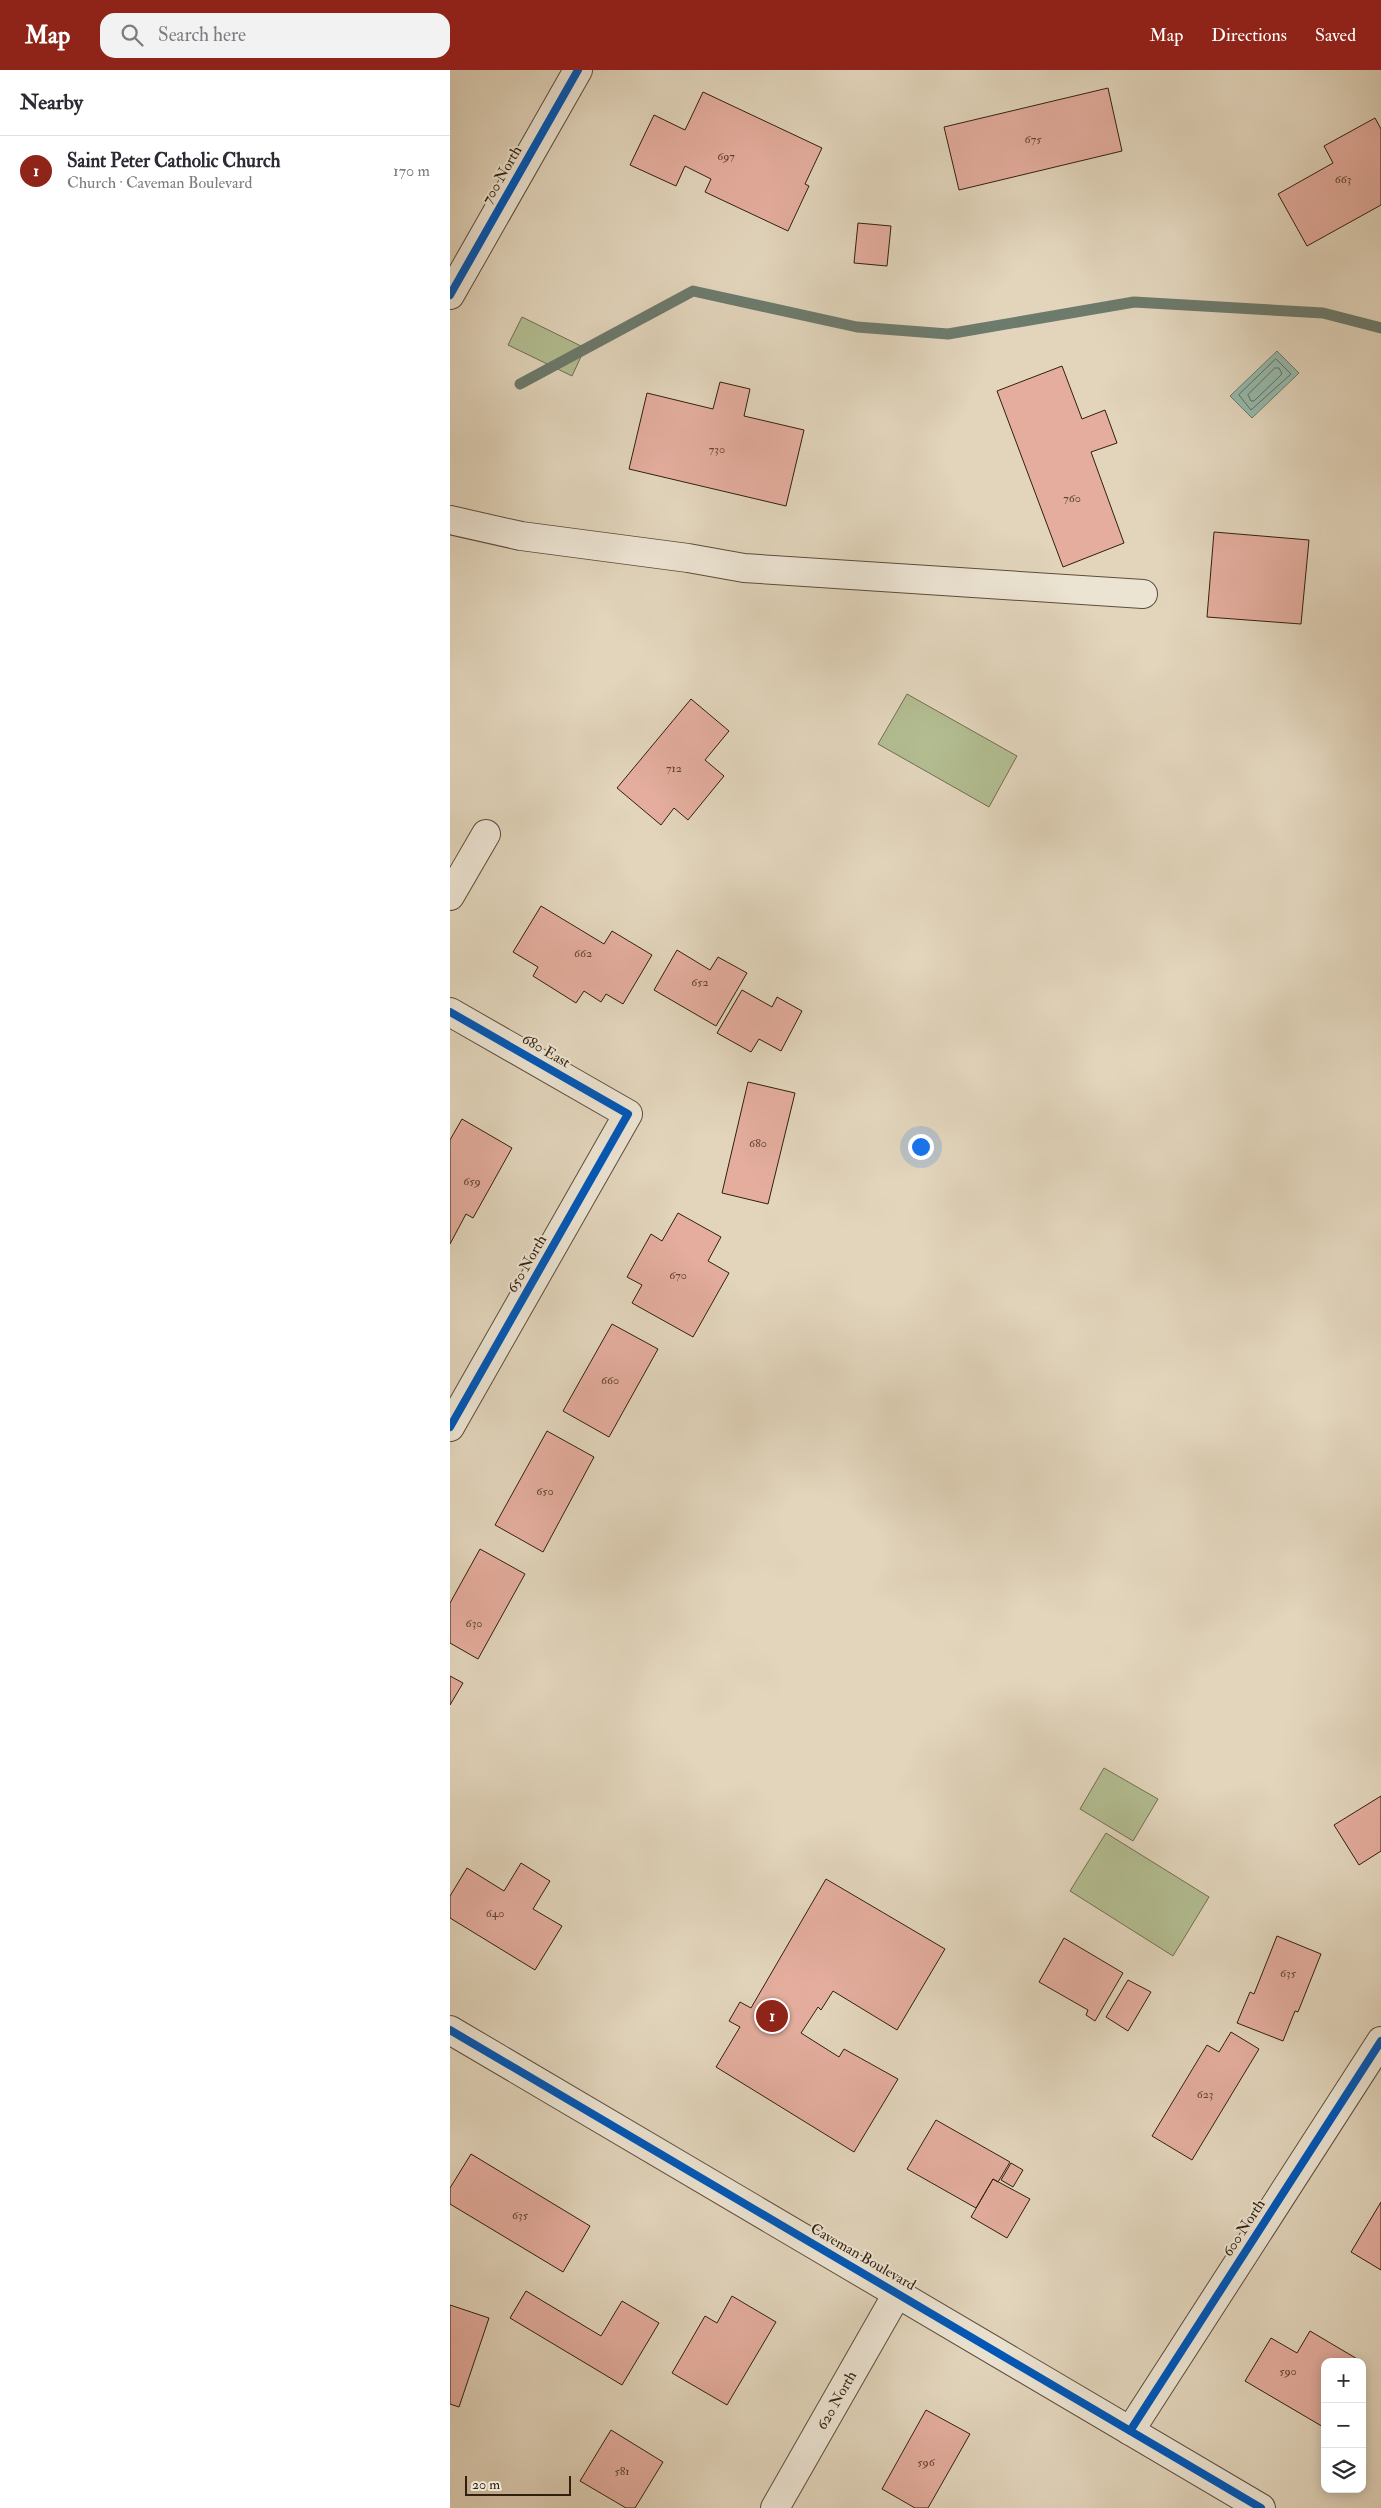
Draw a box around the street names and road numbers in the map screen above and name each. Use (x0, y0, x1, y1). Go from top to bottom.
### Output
street label: 700 North (478, 142, 526, 207)
street label: 680 East (519, 1030, 574, 1072)
street label: 650 North (503, 1232, 551, 1296)
street label: 600 North (1218, 2196, 1270, 2260)
street label: Caveman Boulevard (807, 2219, 920, 2295)
street label: 620 North (812, 2367, 861, 2433)

